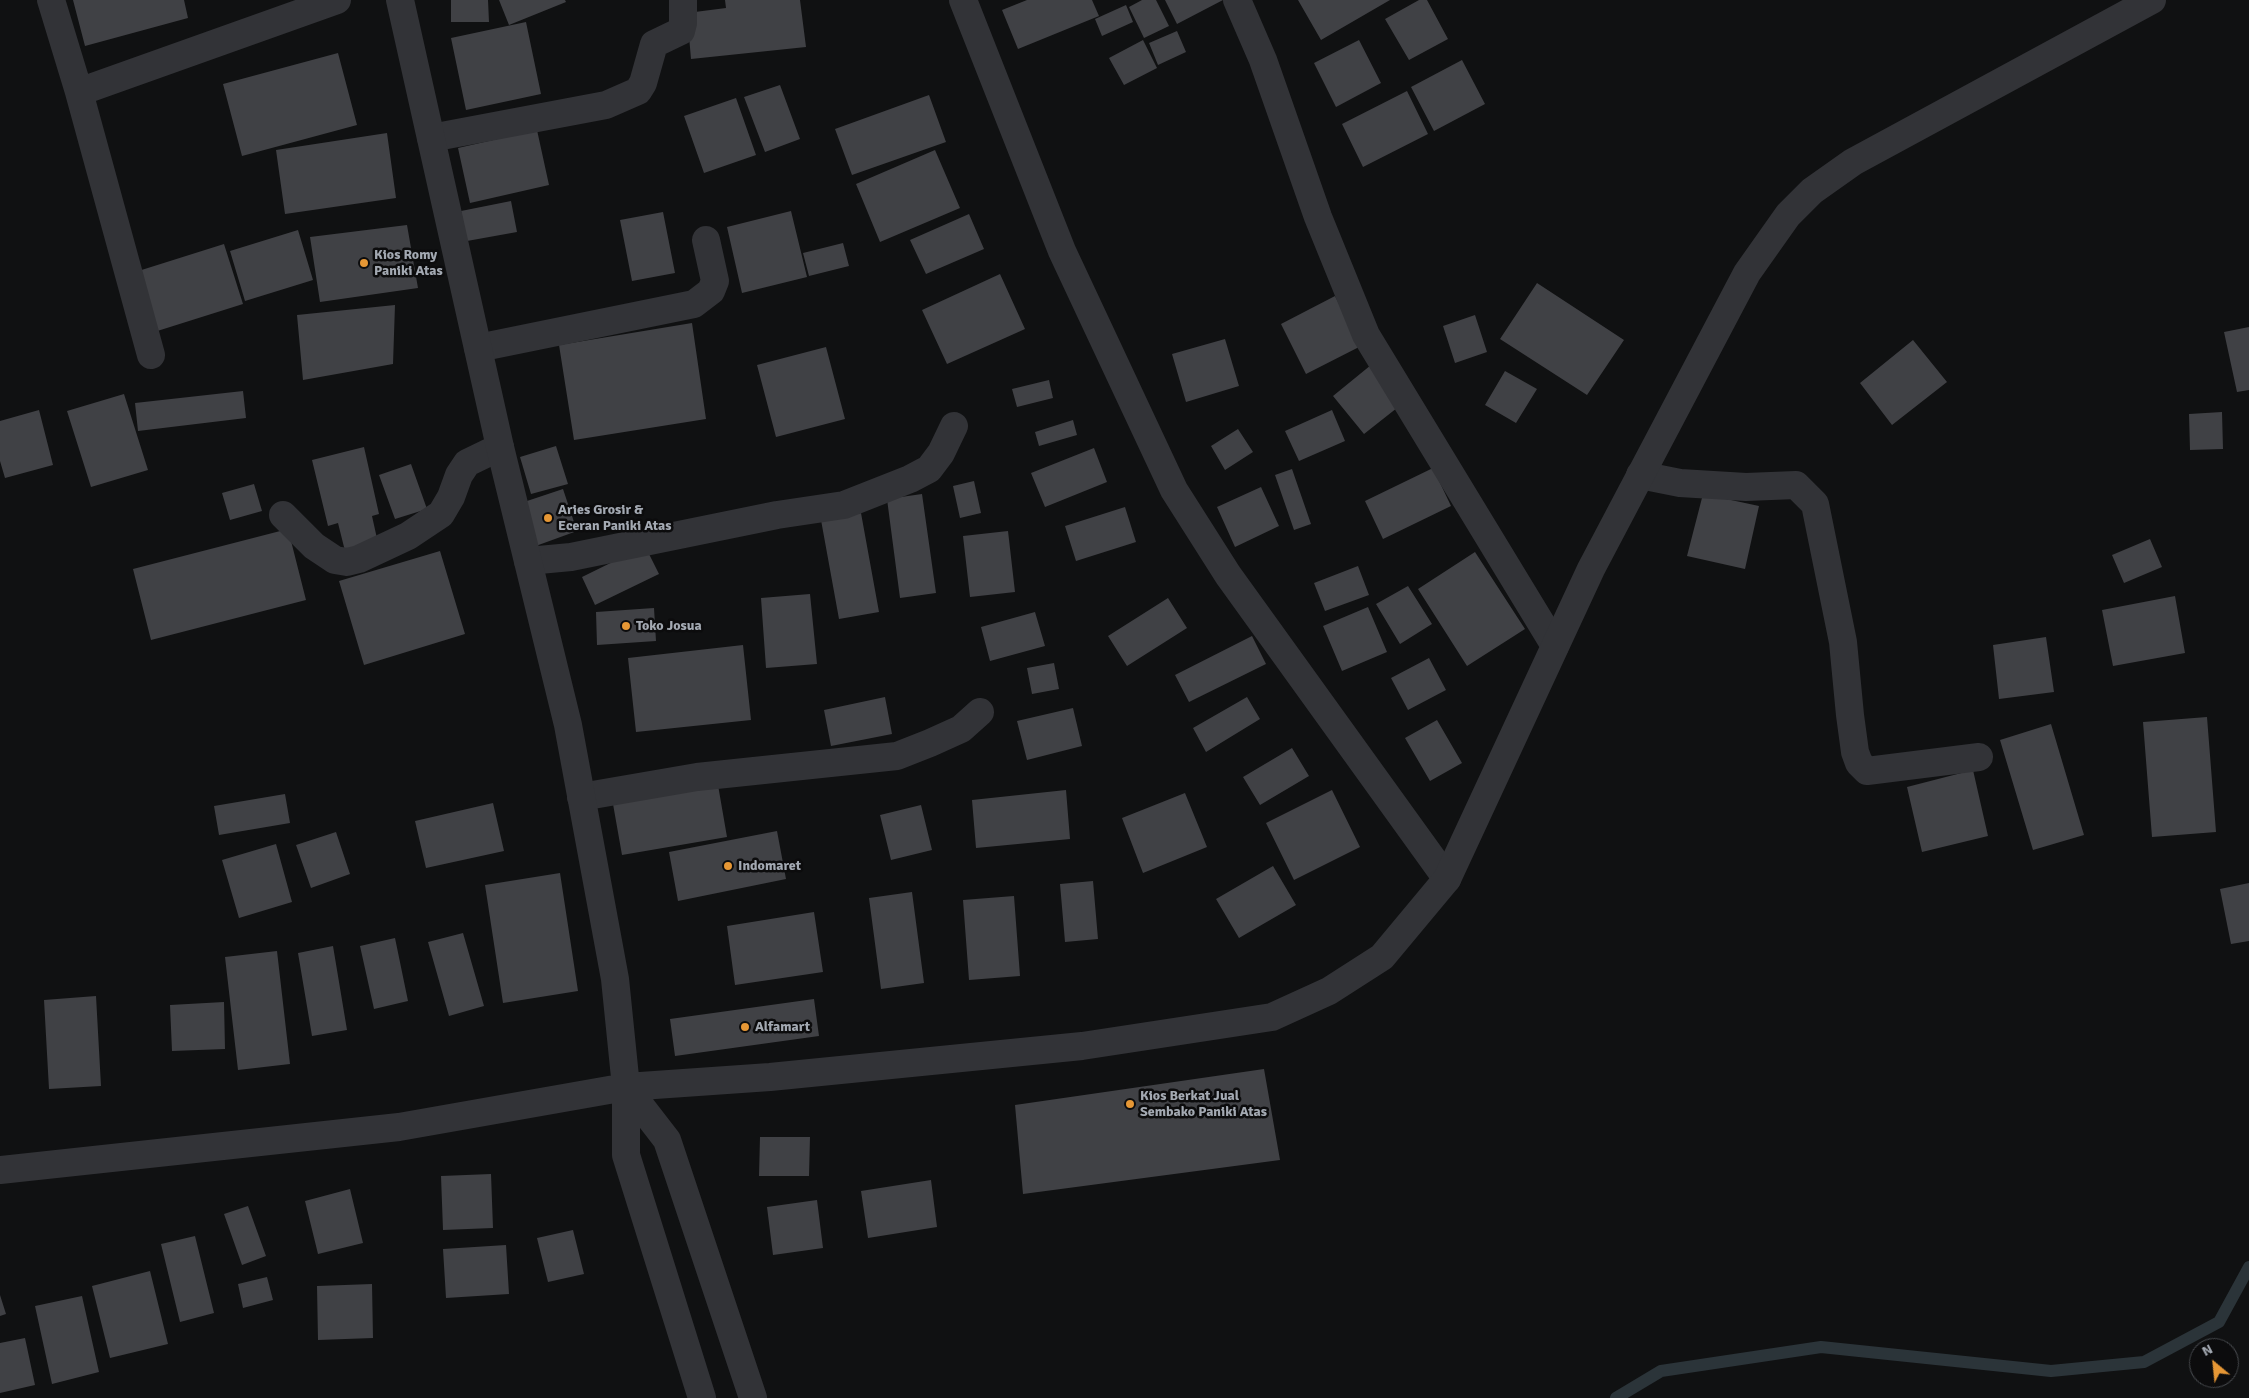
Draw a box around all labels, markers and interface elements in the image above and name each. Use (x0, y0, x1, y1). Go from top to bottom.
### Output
place label: Kios Romy Paniki Atas (374, 247, 443, 280)
marker: Kios Romy Paniki Atas (358, 257, 370, 269)
place label: Aries Grosir & Eceran Paniki Atas (558, 502, 671, 534)
marker: Aries Grosir & Eceran Paniki Atas (542, 512, 554, 524)
place label: Toko Josua (636, 618, 702, 634)
marker: Toko Josua (620, 620, 632, 632)
place label: Indomaret (738, 858, 801, 874)
marker: Indomaret (722, 860, 734, 872)
place label: Alfamart (755, 1019, 810, 1035)
marker: Alfamart (739, 1021, 751, 1033)
place label: Kios Berkat Jual Sembako Paniki Atas (1140, 1088, 1267, 1120)
marker: Kios Berkat Jual Sembako Paniki Atas (1124, 1098, 1136, 1110)
north arrow (2189, 1338, 2239, 1388)
text: N (2199, 1340, 2215, 1360)

